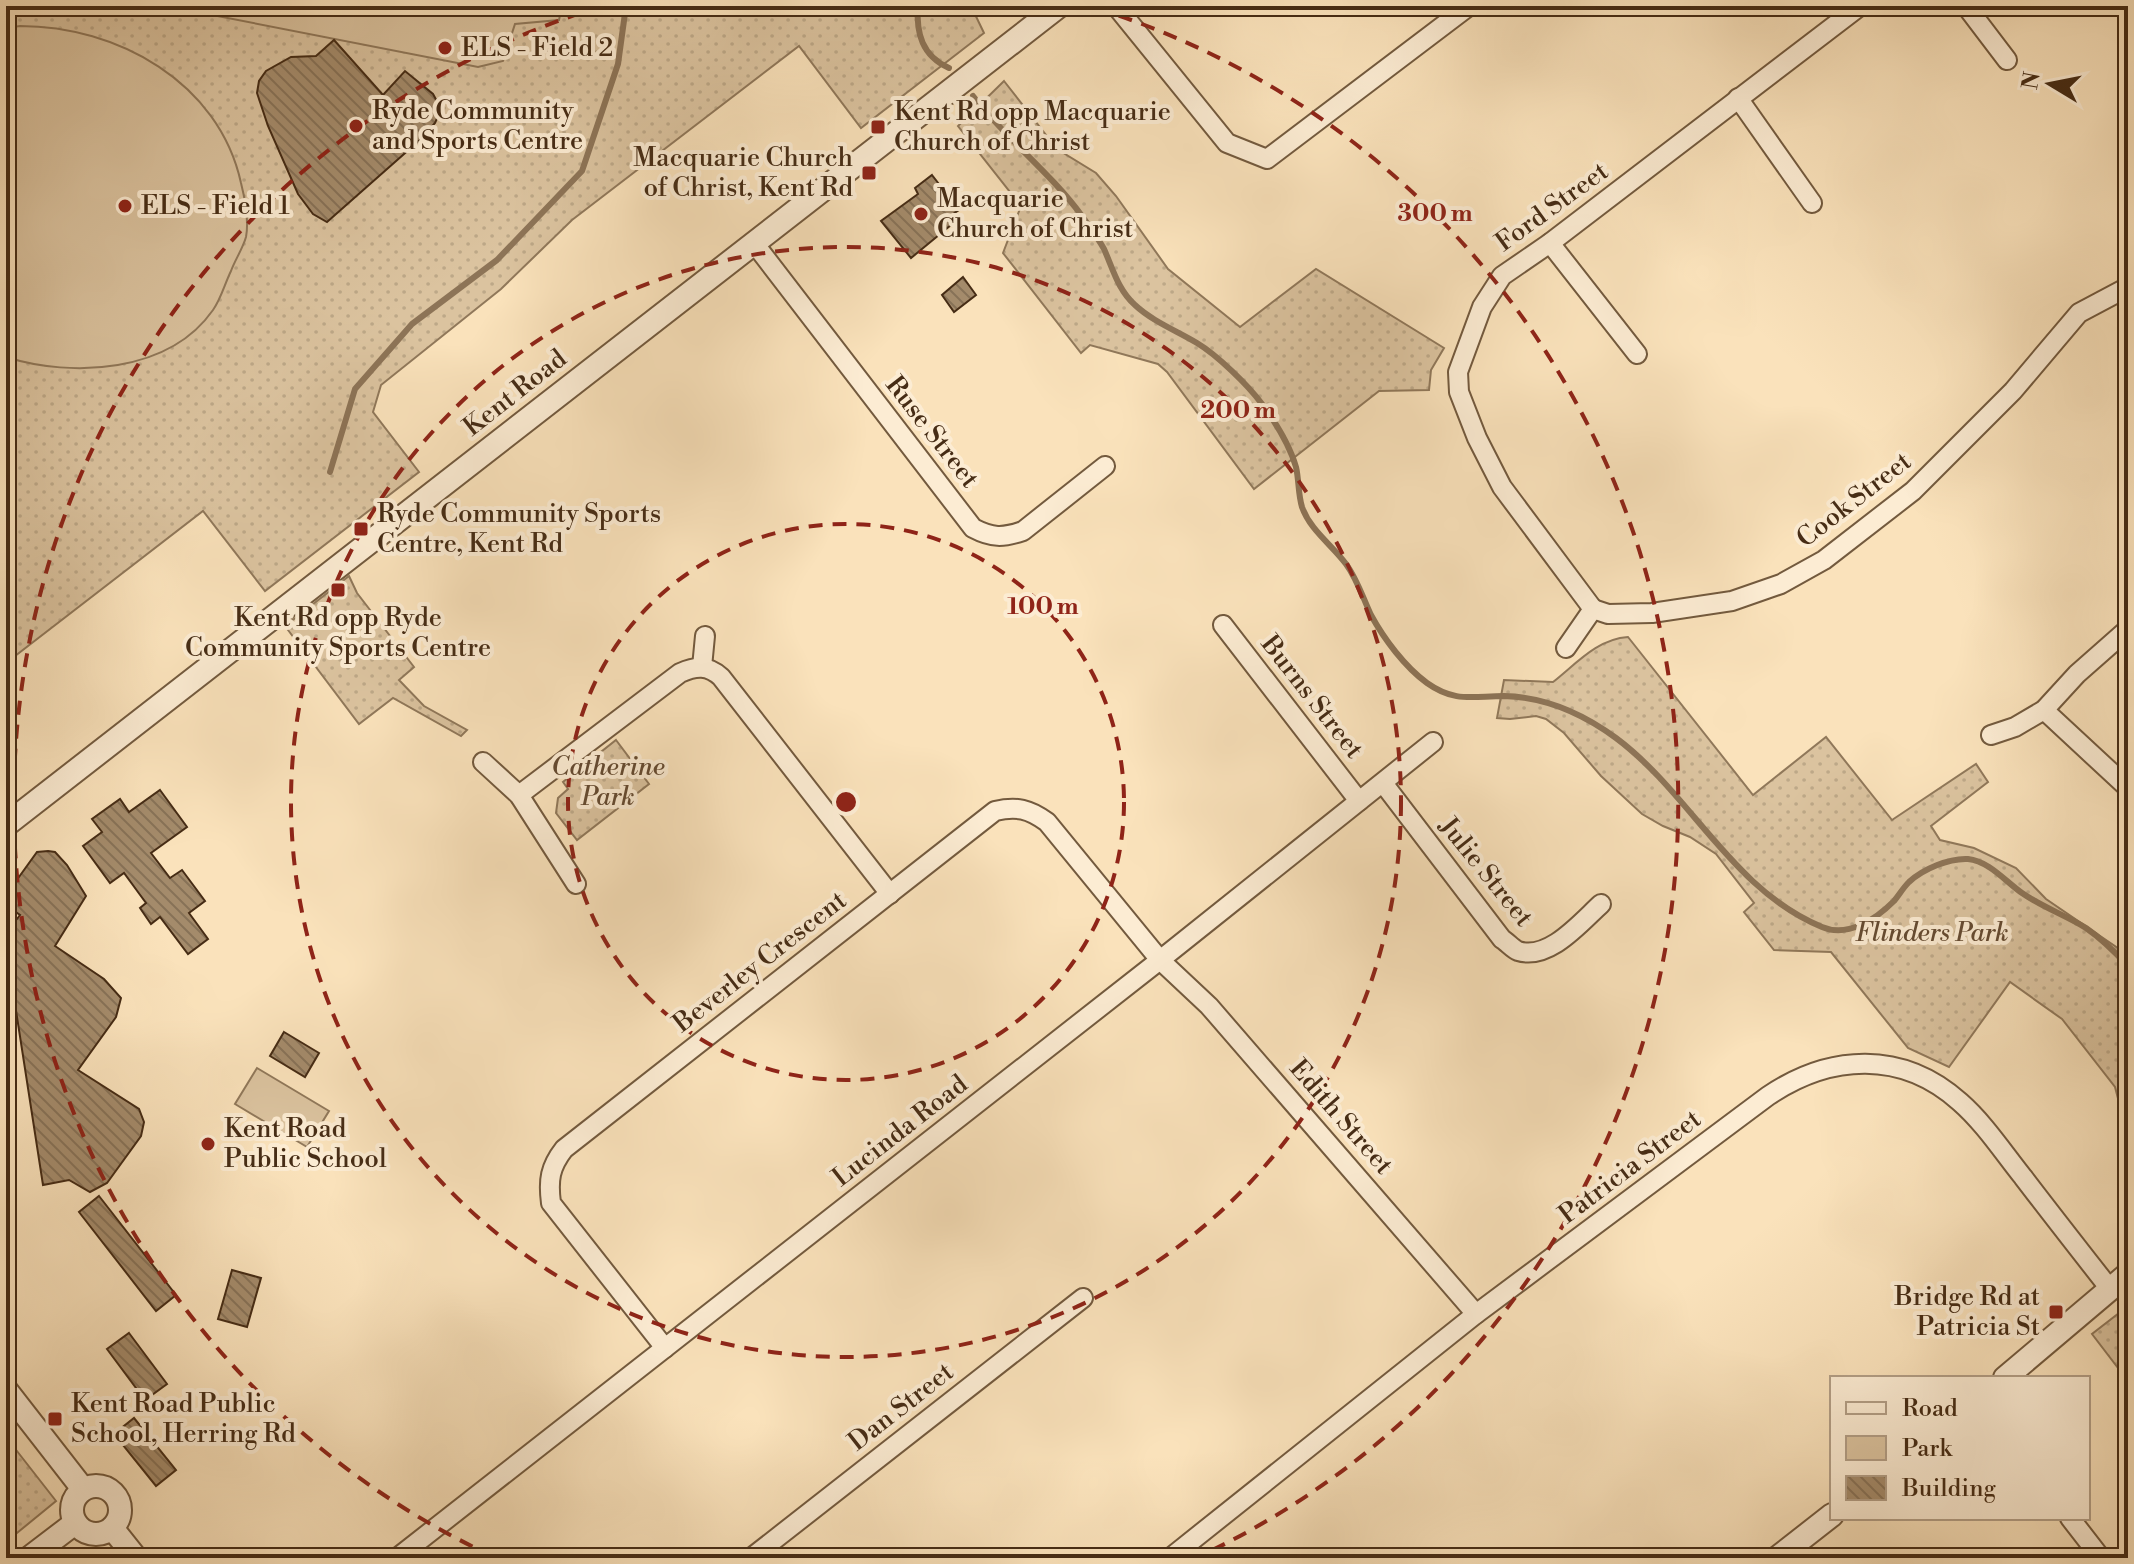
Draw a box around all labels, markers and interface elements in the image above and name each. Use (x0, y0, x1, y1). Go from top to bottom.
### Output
place label: ELS - Field 2 (461, 32, 613, 64)
marker: ELS - Field 2 (436, 39, 454, 57)
north arrow (2010, 44, 2090, 124)
text: N (2017, 69, 2047, 92)
place label: Ryde Community and Sports Centre (372, 95, 583, 157)
place label: Kent Rd opp Macquarie Church of Christ (894, 96, 1171, 158)
marker: Ryde Community and Sports Centre (347, 117, 365, 135)
marker: Kent Rd opp Macquarie Church of Christ (869, 118, 887, 136)
place label: Macquarie Church of Christ, Kent Rd (633, 142, 853, 204)
street label: Ford Street (1489, 155, 1615, 259)
marker: Macquarie Church of Christ, Kent Rd (860, 164, 878, 182)
place label: Macquarie Church of Christ (937, 183, 1133, 245)
place label: ELS - Field 1 (141, 190, 290, 222)
marker: ELS - Field 1 (116, 197, 134, 215)
text: 300 m (1397, 199, 1473, 229)
marker: Macquarie Church of Christ (912, 205, 930, 223)
street label: Kent Road (457, 343, 573, 443)
street label: Ruse Street (878, 370, 986, 494)
text: 200 m (1200, 396, 1276, 426)
street label: Cook Street (1790, 445, 1918, 555)
place label: Ryde Community Sports Centre, Kent Rd (377, 498, 661, 560)
marker: Ryde Community Sports Centre, Kent Rd (352, 520, 370, 538)
marker: Kent Rd opp Ryde Community Sports Centre (329, 581, 347, 599)
text: 100 m (1007, 592, 1079, 622)
place label: Kent Rd opp Ryde Community Sports Centre (185, 602, 491, 664)
street label: Burns Street (1253, 628, 1370, 765)
park label: Catherine Park (551, 751, 665, 813)
centre of rings (832, 788, 860, 816)
street label: Julie Street (1432, 810, 1540, 933)
street label: Beverley Crescent (666, 884, 853, 1040)
park label: Flinders Park (1855, 917, 2009, 949)
street label: Edith Street (1282, 1053, 1400, 1181)
street label: Lucinda Road (826, 1068, 974, 1194)
street label: Patricia Street (1552, 1103, 1708, 1231)
place label: Kent Road Public School (224, 1113, 387, 1175)
marker: Kent Road Public School (199, 1135, 217, 1153)
place label: Bridge Rd at Patricia St (1894, 1281, 2040, 1343)
marker: Bridge Rd at Patricia St (2047, 1303, 2065, 1321)
street label: Dan Street (842, 1356, 960, 1458)
legend (1830, 1376, 2090, 1520)
place label: Kent Road Public School, Herring Rd (71, 1388, 296, 1450)
text: Road (1902, 1394, 1958, 1424)
marker: Kent Road Public School, Herring Rd (46, 1410, 64, 1428)
text: Park (1902, 1434, 1953, 1464)
text: Building (1901, 1474, 1996, 1504)

